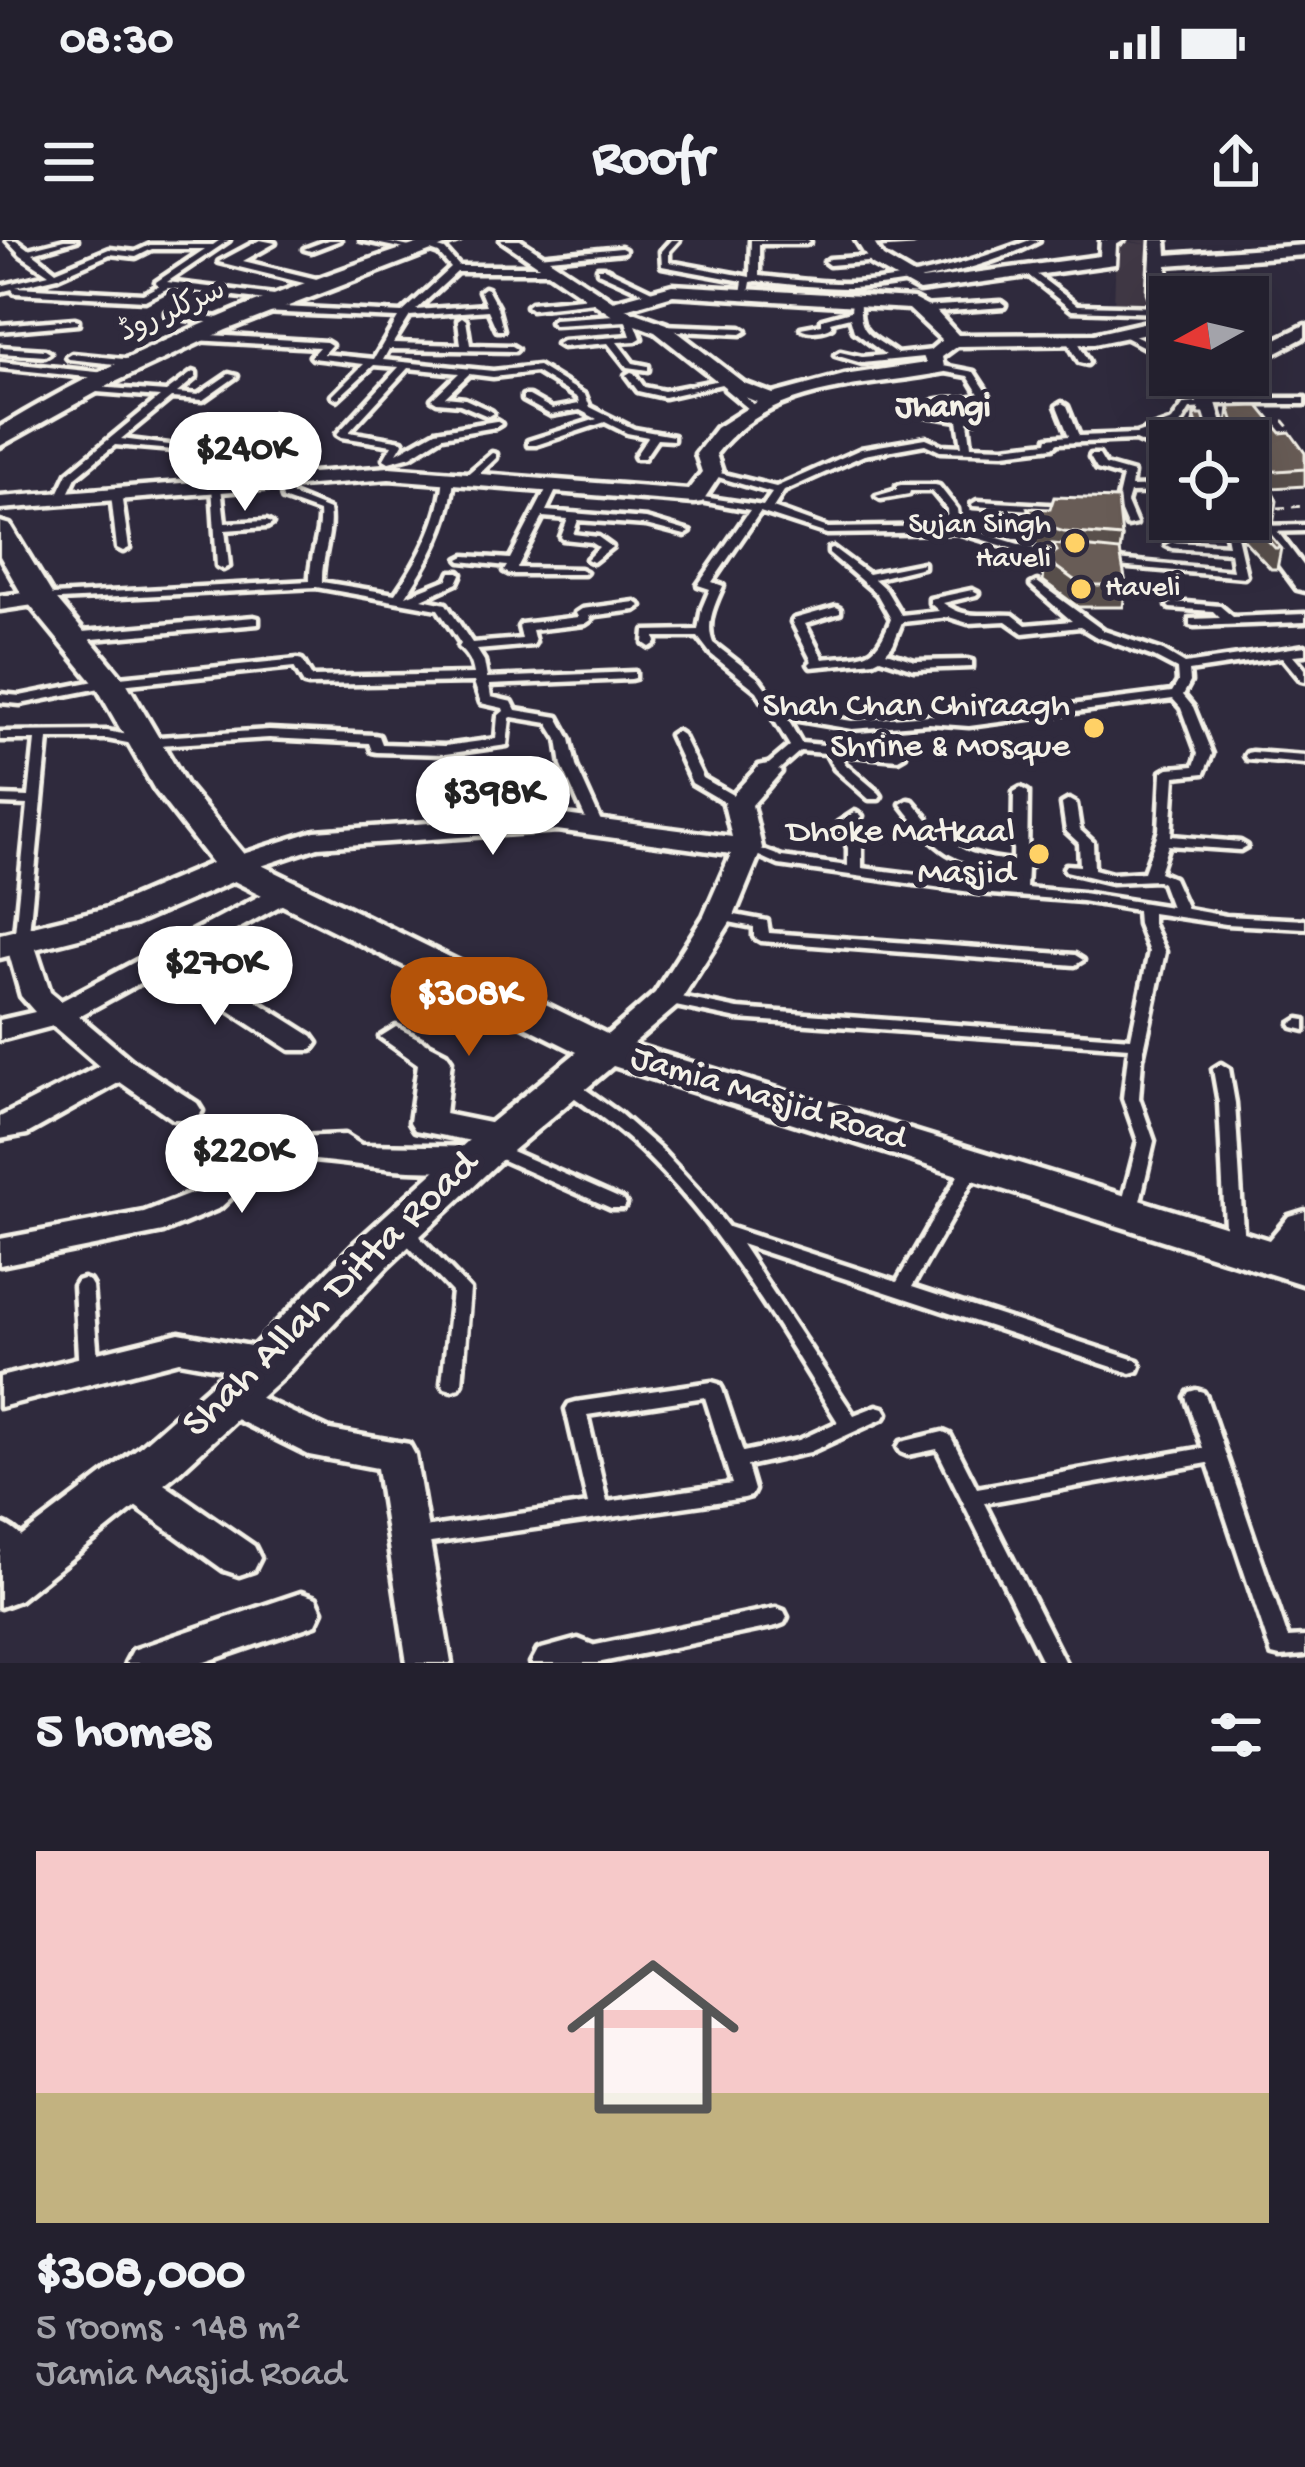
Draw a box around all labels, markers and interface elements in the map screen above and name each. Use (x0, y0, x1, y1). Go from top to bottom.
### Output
text: 08:30 (60, 16, 173, 69)
icon: menu (36, 129, 102, 195)
icon: share (1203, 129, 1269, 195)
text: Roofr (593, 130, 713, 194)
street label: سرکلر روڈ (114, 272, 232, 352)
north arrow (1149, 276, 1269, 396)
map controls (1149, 276, 1269, 540)
district label: Jhangi (894, 390, 991, 428)
pin: $240K (161, 412, 329, 514)
button: locate (1149, 420, 1269, 540)
text: $240K (196, 428, 294, 474)
place label: Sujan Singh Haveli (908, 509, 1051, 578)
marker: Sujan Singh Haveli (1062, 530, 1088, 556)
place label: Haveli (1105, 572, 1181, 607)
marker: Haveli (1068, 576, 1094, 602)
place label: Shah Chan Chiraagh Shrine & Mosque (762, 686, 1070, 770)
marker: Shah Chan Chiraagh Shrine & Mosque (1081, 715, 1107, 741)
pin: $398K (409, 756, 577, 858)
text: $398K (443, 772, 543, 818)
place label: Dhoke Matkaal Masjid (785, 812, 1018, 896)
marker: Dhoke Matkaal Masjid (1026, 841, 1052, 867)
pin: $270K (131, 926, 299, 1028)
text: $270K (165, 942, 265, 988)
pin: $308K (385, 957, 553, 1059)
text: $308K (418, 973, 520, 1019)
street label: Jamia Masjid Road (625, 1038, 914, 1163)
pin: $220K (158, 1114, 326, 1216)
text: $220K (192, 1130, 292, 1176)
street label: Shah Allah Ditta Road (174, 1140, 493, 1450)
icon: filters (1203, 1702, 1269, 1768)
text: 5 homes (36, 1705, 210, 1765)
icon: home (545, 1929, 761, 2145)
text: $308,000 (36, 2247, 245, 2307)
text: 5 rooms · 148 m² (36, 2307, 301, 2353)
text: Jamia Masjid Road (36, 2353, 346, 2399)

